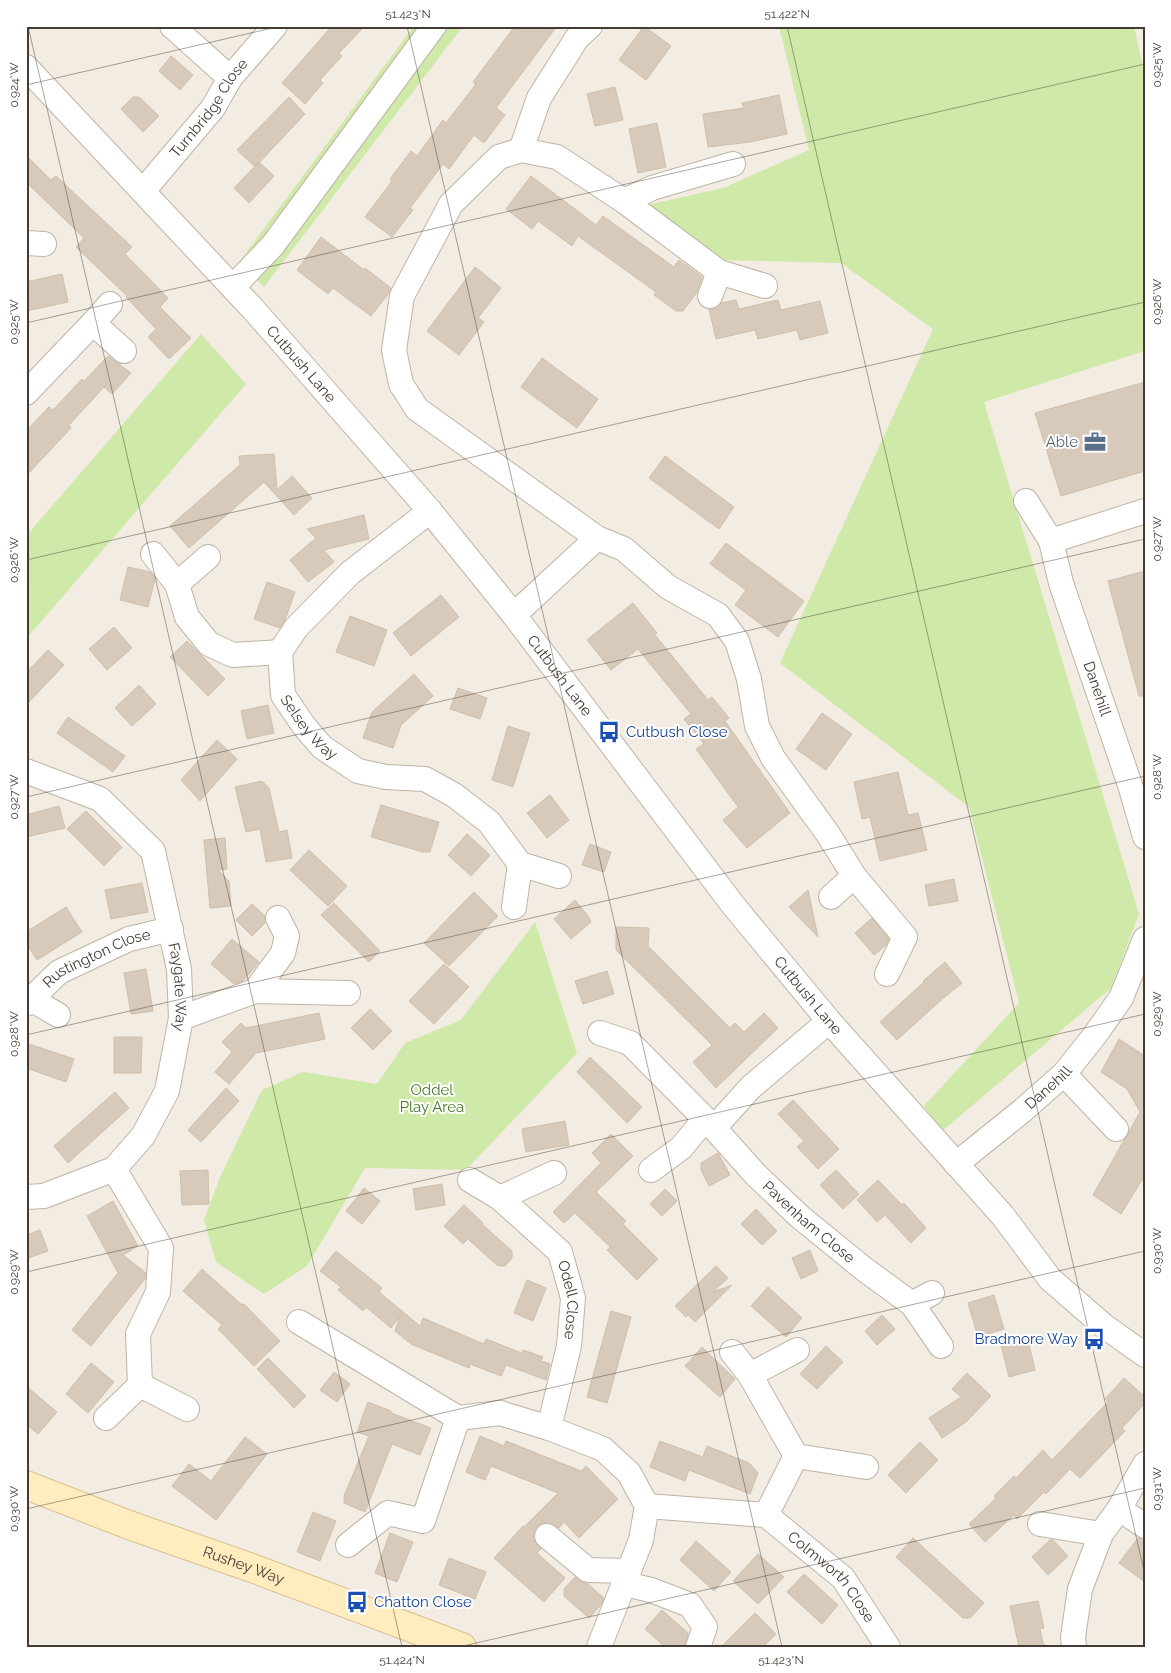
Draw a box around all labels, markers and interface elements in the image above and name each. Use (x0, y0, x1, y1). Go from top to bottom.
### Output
text: 51.423°N (385, 7, 431, 21)
text: 51.422°N (764, 7, 810, 21)
text: 0.925°W (1150, 42, 1164, 88)
street label: Turnbridge Close (166, 55, 252, 161)
text: 0.924°W (7, 62, 21, 108)
text: 0.926°W (1150, 279, 1164, 325)
text: 0.925°W (7, 299, 21, 345)
street label: Cutbush Lane (263, 322, 340, 407)
office icon: Able (1082, 429, 1108, 455)
place label: Able (1046, 433, 1078, 451)
text: 0.927°W (1150, 516, 1164, 562)
text: 0.926°W (7, 537, 21, 583)
street label: Cutbush Lane (523, 632, 596, 720)
street label: Danehill (1079, 659, 1115, 719)
street label: Selsey Way (277, 691, 341, 764)
bus stop icon: Cutbush Close (596, 719, 622, 745)
place label: Cutbush Close (626, 723, 728, 741)
text: 0.928°W (1150, 754, 1164, 800)
text: 0.927°W (7, 774, 21, 820)
street label: Rustington Close (39, 925, 152, 992)
street label: Faygate Way (164, 941, 190, 1033)
street label: Cutbush Lane (770, 953, 846, 1039)
text: 0.929°W (1150, 991, 1164, 1037)
text: 0.928°W (7, 1011, 21, 1057)
street label: Danehill (1021, 1062, 1076, 1113)
park label: Oddel Play Area (400, 1081, 464, 1116)
street label: Pavenham Close (759, 1177, 859, 1267)
text: 0.930°W (1150, 1228, 1164, 1274)
text: 0.929°W (7, 1249, 21, 1295)
street label: Odell Close (554, 1258, 582, 1340)
bus stop icon: Bradmore Way (1081, 1326, 1107, 1352)
place label: Bradmore Way (974, 1330, 1078, 1348)
text: 0.931°W (1150, 1467, 1164, 1511)
text: 0.930°W (7, 1486, 21, 1532)
street label: Colmworth Close (784, 1527, 879, 1626)
street label: Rushey Way (200, 1543, 287, 1588)
bus stop icon: Chatton Close (344, 1589, 370, 1615)
place label: Chatton Close (374, 1593, 472, 1611)
text: 51.424°N (379, 1653, 425, 1667)
text: 51.423°N (758, 1653, 804, 1667)

